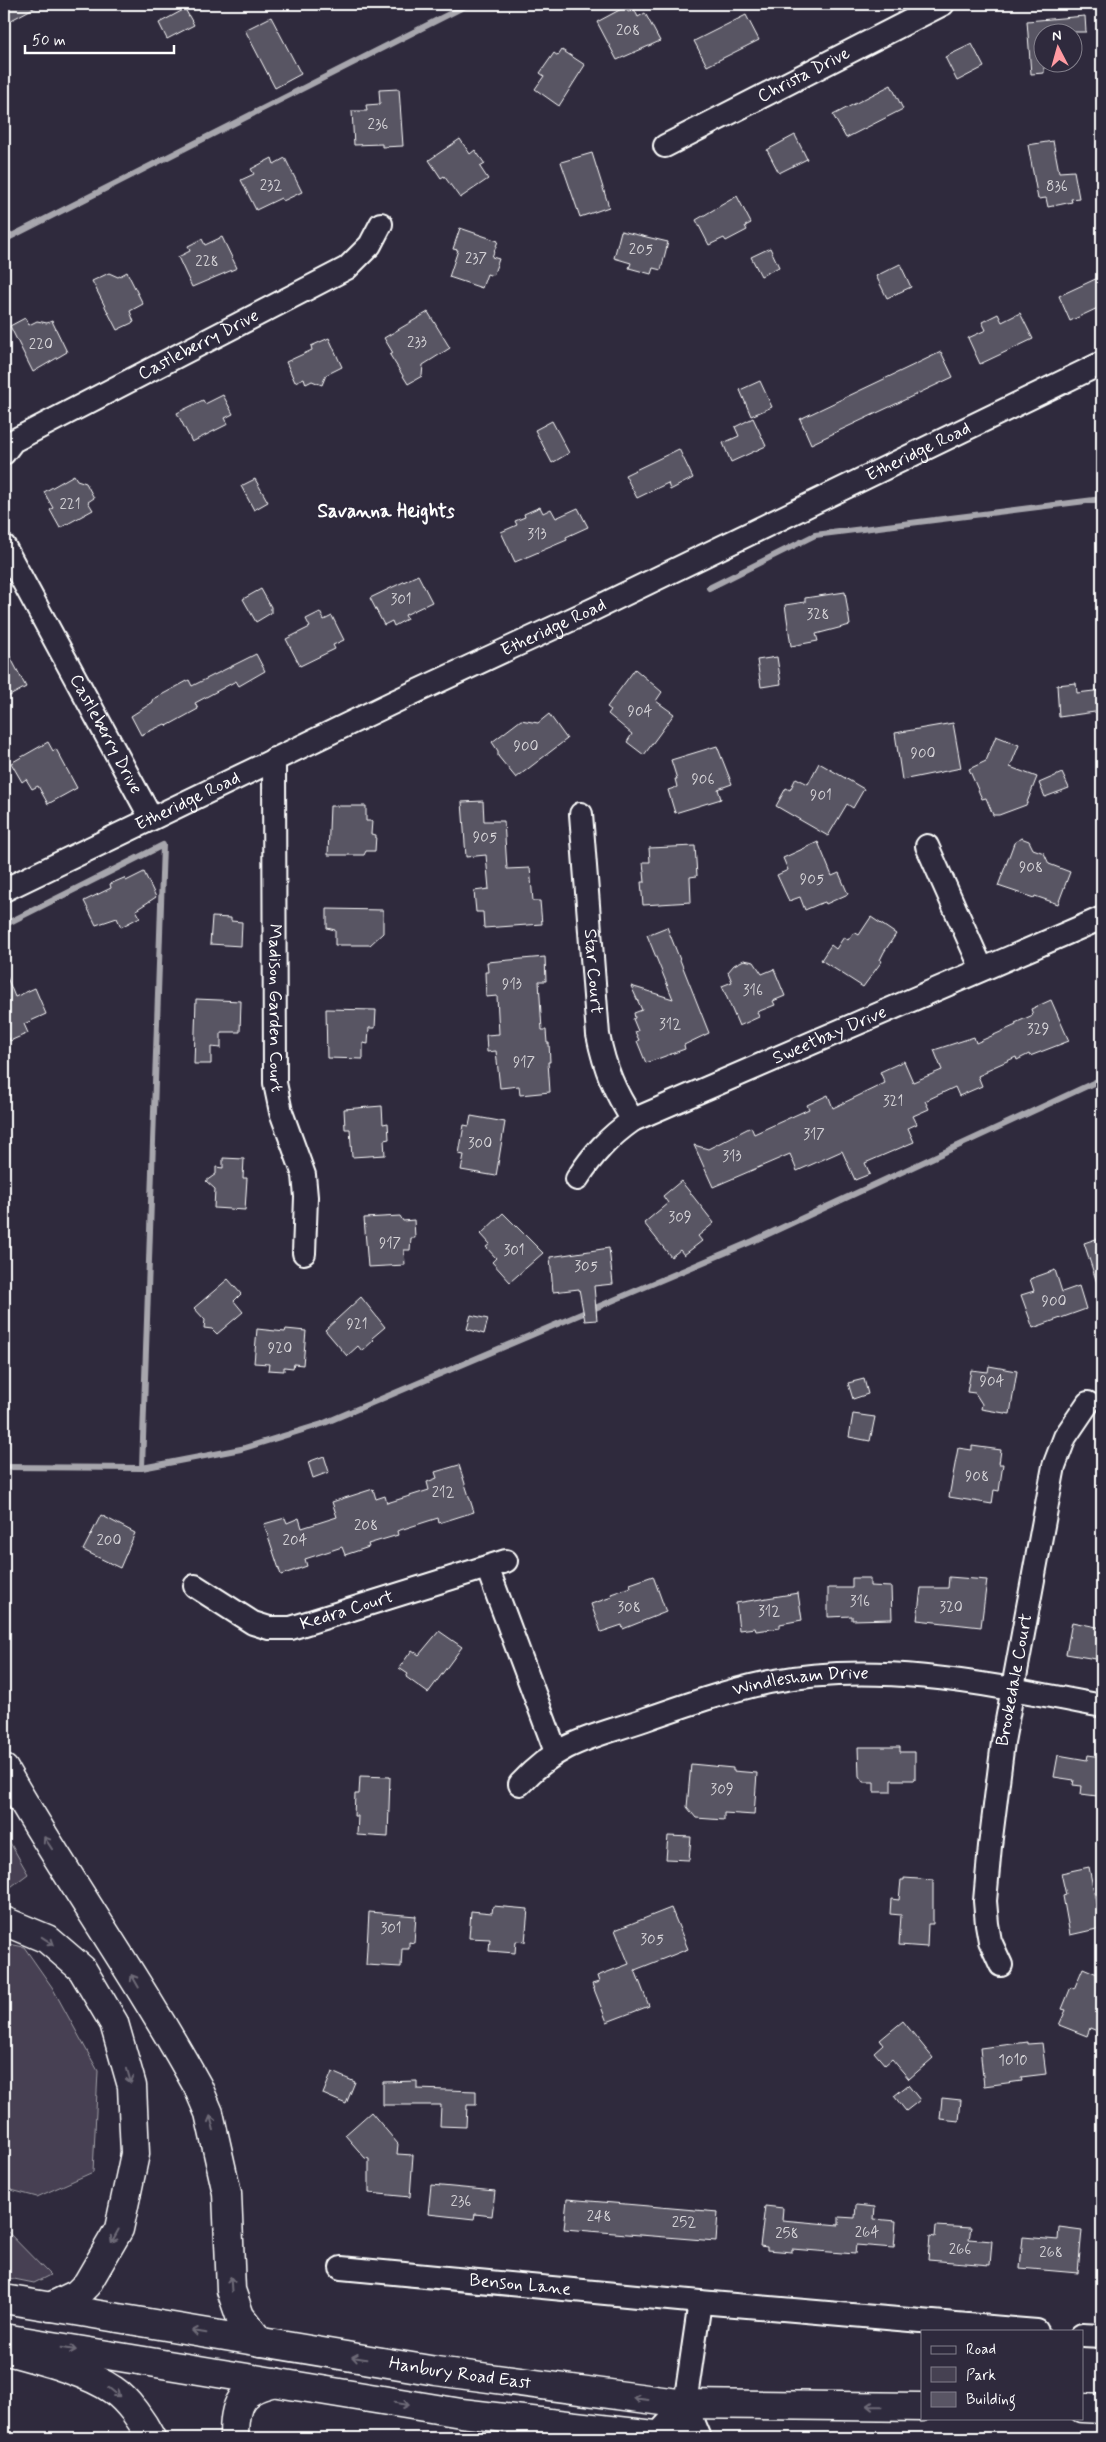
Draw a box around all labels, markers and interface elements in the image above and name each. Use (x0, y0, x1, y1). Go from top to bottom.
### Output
house number: 208 (616, 21, 640, 41)
scale bar (25, 22, 174, 54)
north arrow (1034, 22, 1084, 72)
text: N (1051, 27, 1062, 46)
text: 50 m (32, 31, 66, 51)
street label: Christa Drive (753, 41, 854, 109)
house number: 236 (368, 115, 388, 135)
house number: 232 (260, 176, 282, 196)
house number: 836 (1046, 177, 1068, 197)
house number: 205 (629, 240, 653, 260)
house number: 237 (465, 249, 487, 269)
house number: 228 (195, 252, 219, 272)
street label: Castleberry Drive (134, 304, 263, 386)
house number: 233 (407, 333, 427, 353)
house number: 220 (29, 335, 53, 355)
street label: Etheridge Road (862, 416, 975, 487)
house number: 221 (59, 495, 81, 515)
district label: Savanna Heights (317, 499, 455, 525)
house number: 313 (527, 525, 547, 545)
house number: 301 (390, 590, 412, 610)
street label: Etheridge Road (497, 593, 610, 663)
house number: 328 (807, 605, 829, 625)
street label: Castleberry Drive (64, 670, 148, 799)
house number: 904 (628, 702, 653, 722)
house number: 900 (514, 737, 538, 757)
house number: 900 (911, 744, 935, 764)
street label: Etheridge Road (131, 766, 244, 837)
house number: 906 (691, 770, 715, 790)
house number: 901 (810, 786, 832, 806)
house number: 905 (473, 828, 497, 848)
house number: 908 (1019, 858, 1043, 878)
house number: 905 (800, 870, 824, 890)
street label: Madison Garden Court (263, 924, 289, 1095)
street label: Star Court (578, 928, 608, 1015)
house number: 913 (502, 975, 522, 995)
house number: 316 (743, 981, 763, 1001)
street label: Sweetbay Drive (769, 1000, 890, 1070)
house number: 312 (659, 1015, 681, 1035)
house number: 329 (1027, 1020, 1049, 1040)
house number: 917 (513, 1053, 535, 1073)
house number: 321 (883, 1092, 903, 1112)
house number: 317 (803, 1125, 825, 1145)
house number: 300 (468, 1134, 492, 1154)
house number: 313 (722, 1147, 742, 1167)
house number: 309 (668, 1208, 692, 1228)
house number: 917 (379, 1234, 401, 1254)
house number: 301 (503, 1241, 525, 1261)
house number: 305 (574, 1257, 598, 1277)
house number: 900 (1042, 1292, 1066, 1312)
house number: 921 (346, 1315, 368, 1335)
house number: 920 (268, 1339, 292, 1359)
house number: 904 (980, 1372, 1005, 1392)
house number: 908 (965, 1467, 989, 1487)
house number: 212 (432, 1483, 454, 1503)
house number: 208 (354, 1516, 378, 1536)
house number: 200 (97, 1531, 121, 1551)
house number: 204 (283, 1531, 308, 1551)
street label: Kedra Court (297, 1585, 396, 1636)
house number: 316 (850, 1592, 870, 1612)
house number: 308 (617, 1598, 641, 1618)
house number: 320 (939, 1598, 963, 1618)
house number: 312 (758, 1602, 780, 1622)
street label: Brookedale Court (990, 1612, 1039, 1748)
street label: Windlesham Drive (730, 1661, 869, 1702)
house number: 309 (710, 1780, 734, 1800)
one-way arrow (43, 1837, 53, 1851)
house number: 301 (380, 1919, 402, 1939)
house number: 305 (640, 1930, 664, 1950)
one-way arrow (41, 1936, 55, 1946)
one-way arrow (130, 1973, 140, 1988)
house number: 1010 (998, 2051, 1028, 2071)
one-way arrow (125, 2068, 135, 2084)
one-way arrow (207, 2116, 216, 2132)
house number: 236 (451, 2192, 471, 2212)
house number: 248 (587, 2207, 611, 2227)
house number: 252 (672, 2213, 696, 2233)
house number: 264 (855, 2223, 879, 2243)
house number: 258 (775, 2224, 799, 2244)
one-way arrow (110, 2228, 120, 2242)
house number: 266 (949, 2240, 971, 2260)
house number: 268 (1039, 2243, 1063, 2263)
street label: Benson Lane (468, 2268, 572, 2302)
one-way arrow (226, 2276, 235, 2292)
one-way arrow (191, 2326, 207, 2336)
legend (921, 2330, 1084, 2420)
text: Road (966, 2340, 996, 2360)
one-way arrow (61, 2344, 77, 2354)
street label: Hanbury Road East (387, 2351, 533, 2396)
one-way arrow (352, 2353, 368, 2363)
text: Park (966, 2366, 996, 2386)
one-way arrow (107, 2387, 120, 2398)
text: Building (966, 2390, 1016, 2411)
one-way arrow (634, 2394, 650, 2404)
one-way arrow (394, 2399, 410, 2409)
one-way arrow (866, 2401, 882, 2411)

